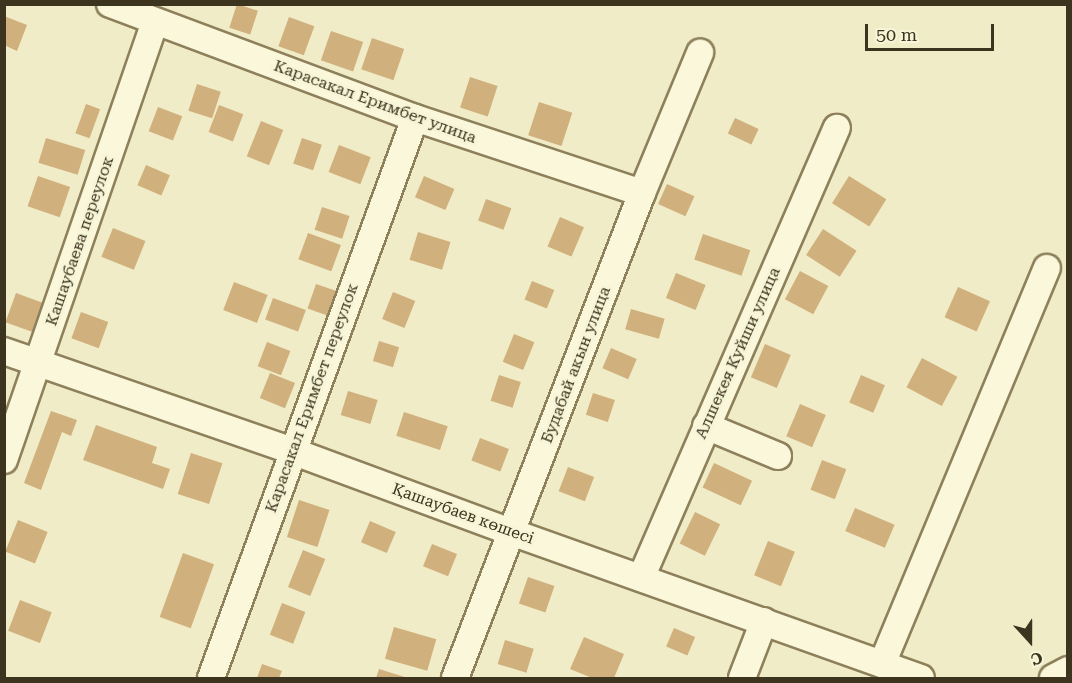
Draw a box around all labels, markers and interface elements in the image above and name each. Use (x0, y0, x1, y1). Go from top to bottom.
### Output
scale bar (868, 12, 997, 50)
text: 50 m (876, 24, 917, 45)
street label: Карасакал Еримбет улица (271, 56, 479, 148)
street label: Кашаубаева переулок (42, 154, 118, 328)
street label: Алшекея Куйши улица (691, 264, 785, 442)
street label: Карасакал Еримбет переулок (261, 281, 363, 515)
street label: Будабай акын улица (537, 284, 615, 446)
street label: Қашаубаев көшесі (389, 479, 537, 549)
north arrow (1000, 611, 1060, 671)
text: С (1028, 647, 1045, 669)

